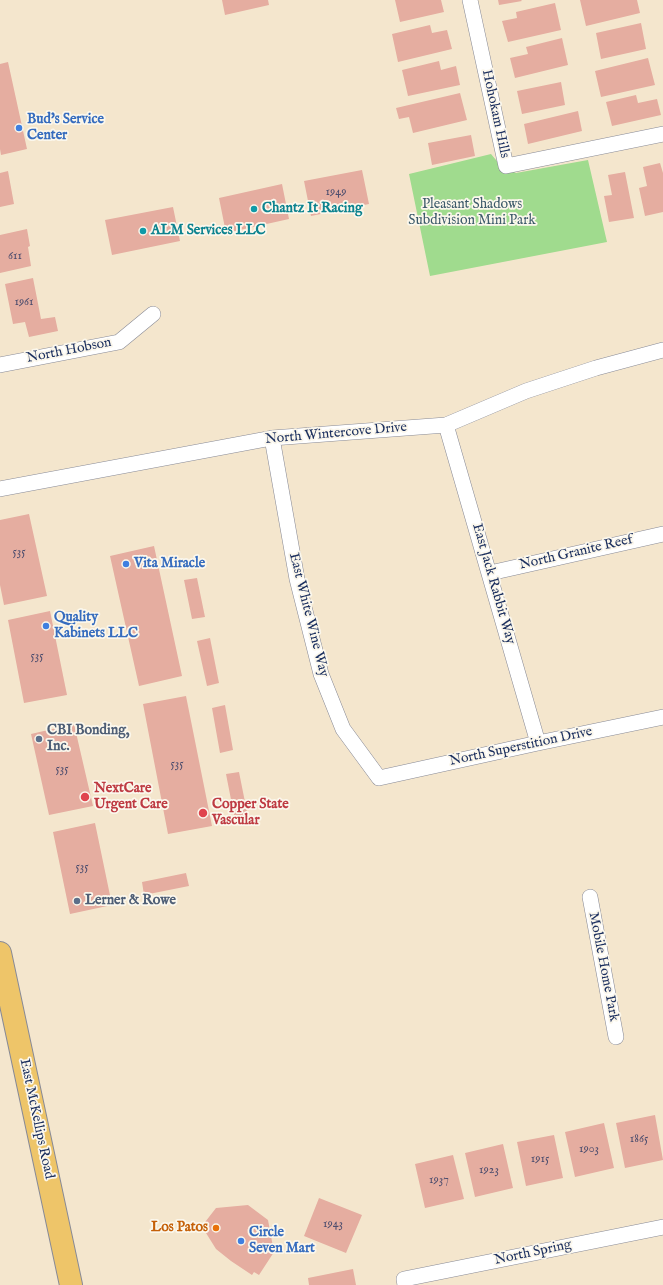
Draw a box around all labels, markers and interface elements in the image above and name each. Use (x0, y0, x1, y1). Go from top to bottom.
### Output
street label: Hohokam Hills (477, 68, 513, 160)
place label: Bud's Service Center (27, 112, 104, 144)
marker: Bud's Service Center (14, 123, 24, 133)
house number: 1949 (326, 186, 346, 200)
park label: Pleasant Shadows Subdivision Mini Park (408, 197, 536, 230)
place label: Chantz It Racing (262, 201, 362, 217)
marker: Chantz It Racing (249, 204, 259, 214)
place label: ALM Services LLC (151, 223, 266, 239)
marker: ALM Services LLC (138, 226, 148, 236)
house number: 611 (8, 250, 22, 264)
house number: 1961 (14, 296, 34, 310)
street label: North Hobson (25, 335, 113, 367)
street label: North Wintercove Drive (264, 419, 408, 449)
street label: East Jack Rabbit Way (468, 522, 518, 646)
street label: North Granite Reef (518, 532, 634, 574)
house number: 535 (12, 546, 26, 560)
street label: East White Wine Way (284, 551, 332, 679)
place label: Vita Miracle (134, 556, 205, 572)
marker: Vita Miracle (121, 559, 131, 569)
place label: Quality Kabinets LLC (54, 610, 138, 642)
marker: Quality Kabinets LLC (41, 621, 51, 631)
house number: 535 (30, 650, 44, 664)
place label: CBI Bonding, Inc. (47, 723, 129, 756)
street label: North Superstition Drive (448, 724, 594, 770)
marker: CBI Bonding, Inc. (34, 734, 44, 744)
house number: 535 (170, 758, 184, 772)
house number: 535 (55, 763, 69, 777)
place label: NextCare Urgent Care (94, 781, 168, 814)
marker: NextCare Urgent Care (79, 791, 91, 803)
place label: Copper State Vascular (212, 797, 289, 830)
marker: Copper State Vascular (197, 807, 209, 819)
house number: 535 (75, 861, 89, 875)
place label: Lerner & Rowe (85, 893, 176, 909)
marker: Lerner & Rowe (72, 896, 82, 906)
street label: Mobile Home Park (584, 911, 622, 1023)
street label: East McKellips Road (15, 1057, 57, 1181)
house number: 1865 (630, 1133, 648, 1147)
house number: 1903 (579, 1143, 599, 1157)
house number: 1915 (531, 1153, 549, 1167)
house number: 1923 (479, 1164, 499, 1178)
house number: 1937 (429, 1174, 449, 1188)
house number: 1943 (323, 1218, 343, 1232)
place label: Los Patos (151, 1220, 208, 1236)
marker: Los Patos (211, 1223, 221, 1233)
place label: Circle Seven Mart (249, 1225, 315, 1258)
marker: Circle Seven Mart (236, 1236, 246, 1246)
street label: North Spring (493, 1237, 573, 1269)

